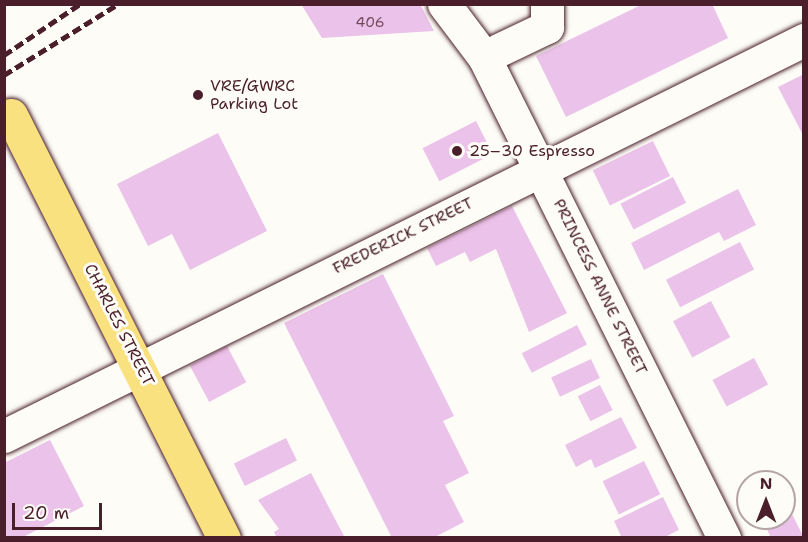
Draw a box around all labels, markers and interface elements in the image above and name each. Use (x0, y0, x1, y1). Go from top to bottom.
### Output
house number: 406 (355, 14, 385, 30)
place label: VRE/GWRC Parking Lot (210, 76, 298, 114)
marker: VRE/GWRC Parking Lot (191, 88, 205, 102)
place label: 25–30 Espresso (469, 141, 595, 161)
marker: 25–30 Espresso (450, 144, 464, 158)
street label: FREDERICK STREET (330, 194, 476, 278)
street label: PRINCESS ANNE STREET (549, 196, 651, 378)
street label: CHARLES STREET (80, 261, 158, 389)
north arrow (736, 470, 796, 530)
text: N (760, 473, 772, 494)
scale bar (15, 491, 105, 529)
text: 20 m (23, 501, 69, 525)

